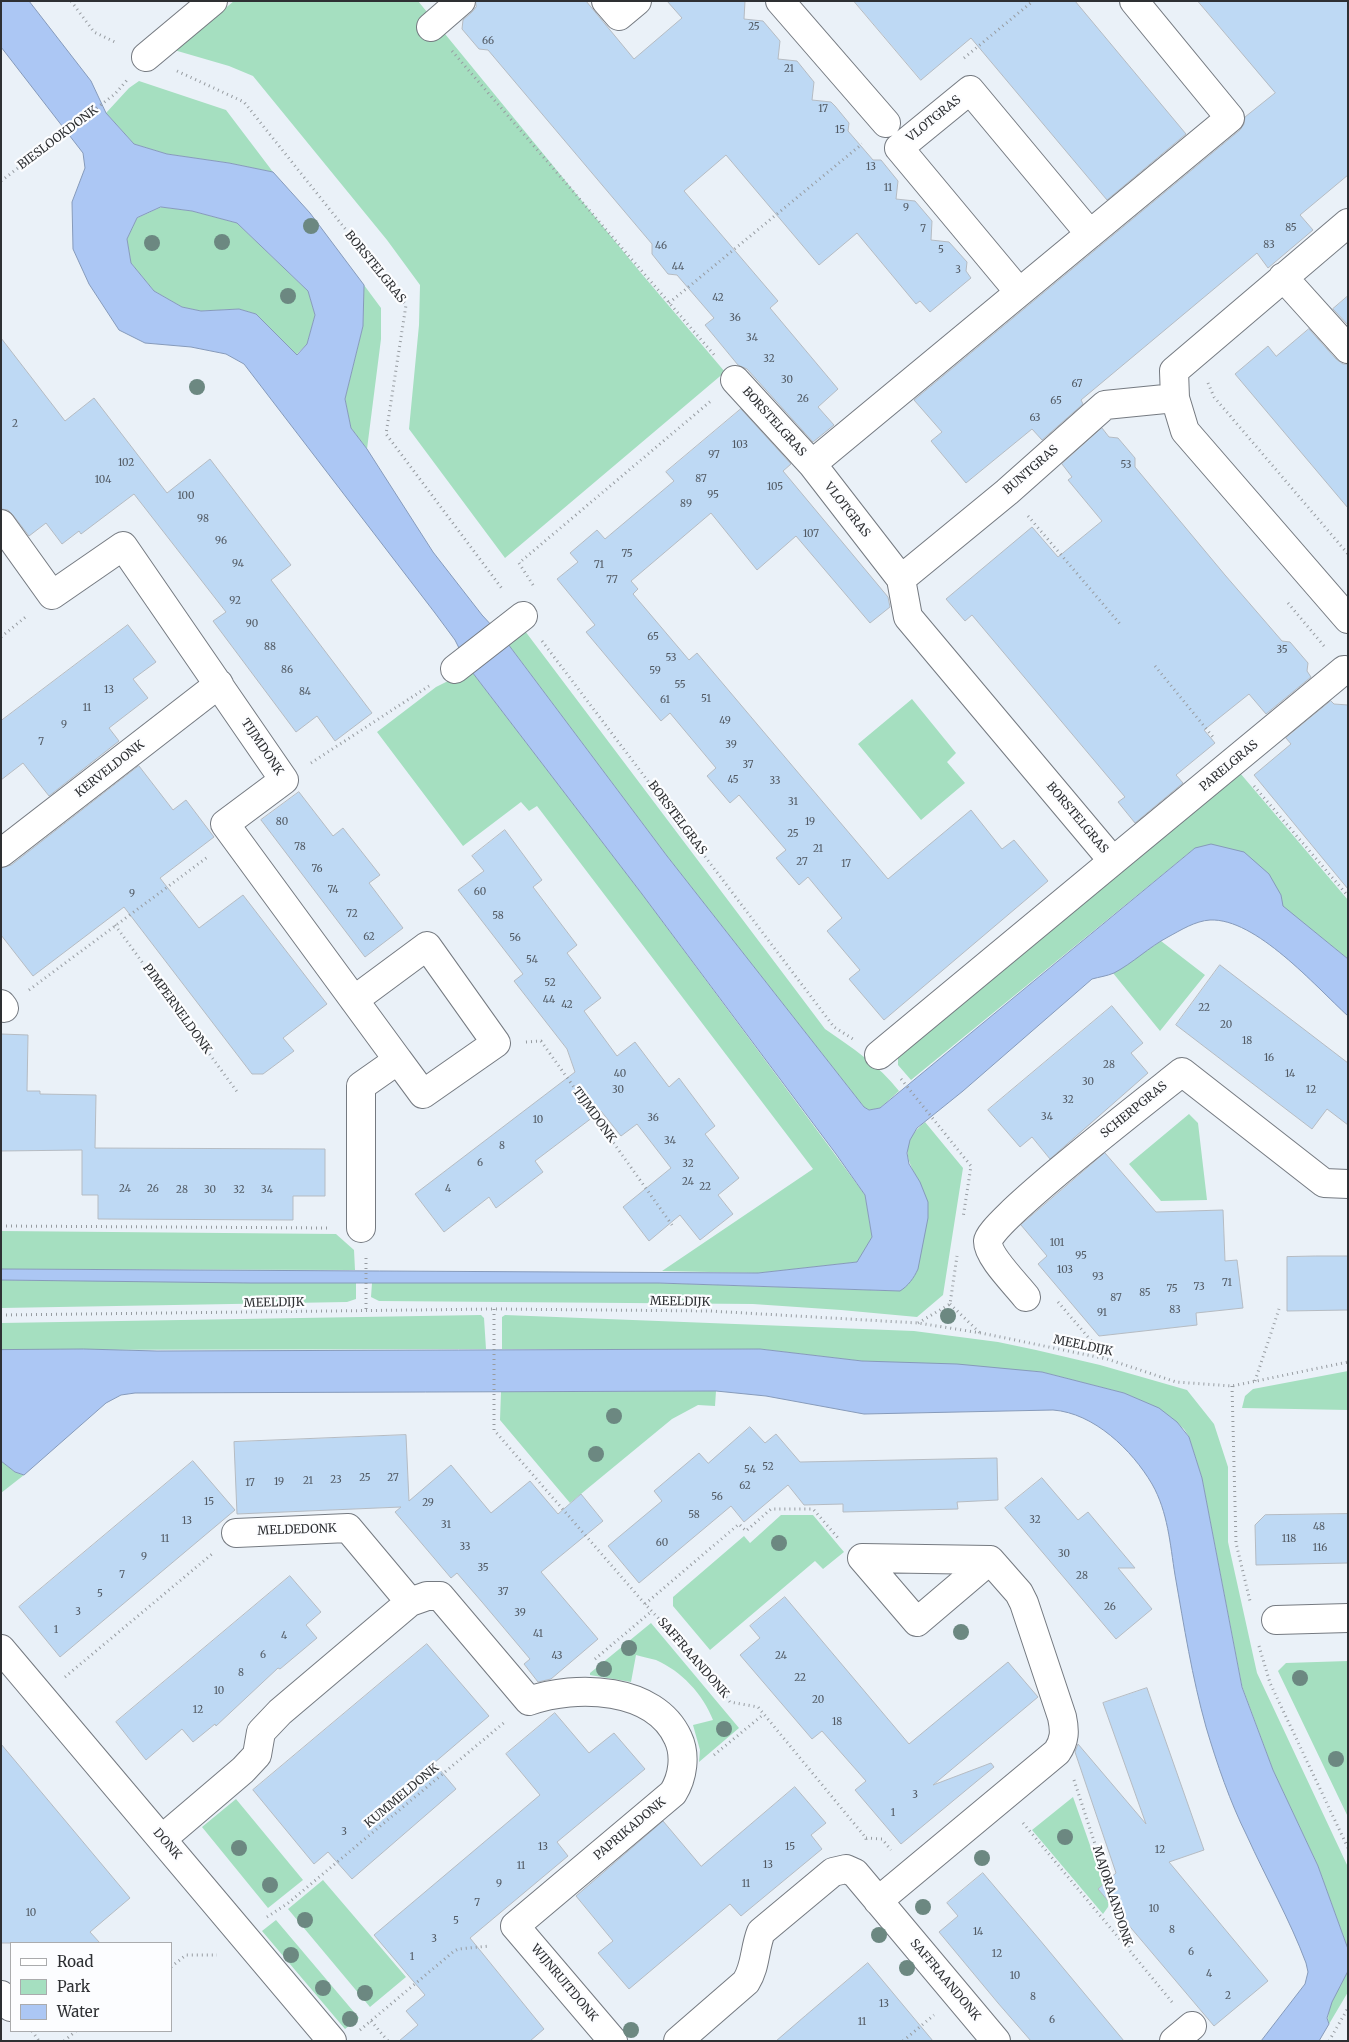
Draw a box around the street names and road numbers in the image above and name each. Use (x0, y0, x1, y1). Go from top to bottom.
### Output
street label: VLOTGRAS (904, 93, 964, 145)
street label: BIESLOOKDONK (15, 103, 101, 173)
street label: BORSTELGRAS (342, 228, 408, 306)
street label: BORSTELGRAS (739, 384, 809, 460)
street label: BUNTGRAS (1001, 442, 1061, 498)
street label: VLOTGRAS (821, 480, 873, 540)
street label: TIJMDONK (238, 716, 286, 778)
street label: PARELGRAS (1197, 737, 1261, 795)
street label: KERVELDONK (73, 738, 147, 800)
street label: BORSTELGRAS (645, 778, 709, 858)
street label: BORSTELGRAS (1043, 779, 1111, 857)
street label: PIMPERNELDONK (140, 961, 214, 1057)
street label: SCHERPGRAS (1098, 1079, 1170, 1141)
street label: TIJMDONK (569, 1085, 619, 1145)
street label: MEELDIJK (650, 1294, 710, 1310)
street label: MEELDIJK (244, 1295, 304, 1311)
street label: MEELDIJK (1052, 1333, 1114, 1359)
street label: MELDEDONK (257, 1521, 337, 1539)
street label: SAFFRAANDONK (654, 1615, 732, 1701)
street label: KUMMELDONK (362, 1761, 442, 1831)
street label: PAPRIKADONK (591, 1795, 669, 1863)
street label: DONK (150, 1826, 184, 1862)
street label: MAJORAANDONK (1089, 1844, 1135, 1948)
street label: SAFFRAANDONK (907, 1936, 983, 2024)
street label: WIJNRUITDONK (528, 1942, 600, 2024)

